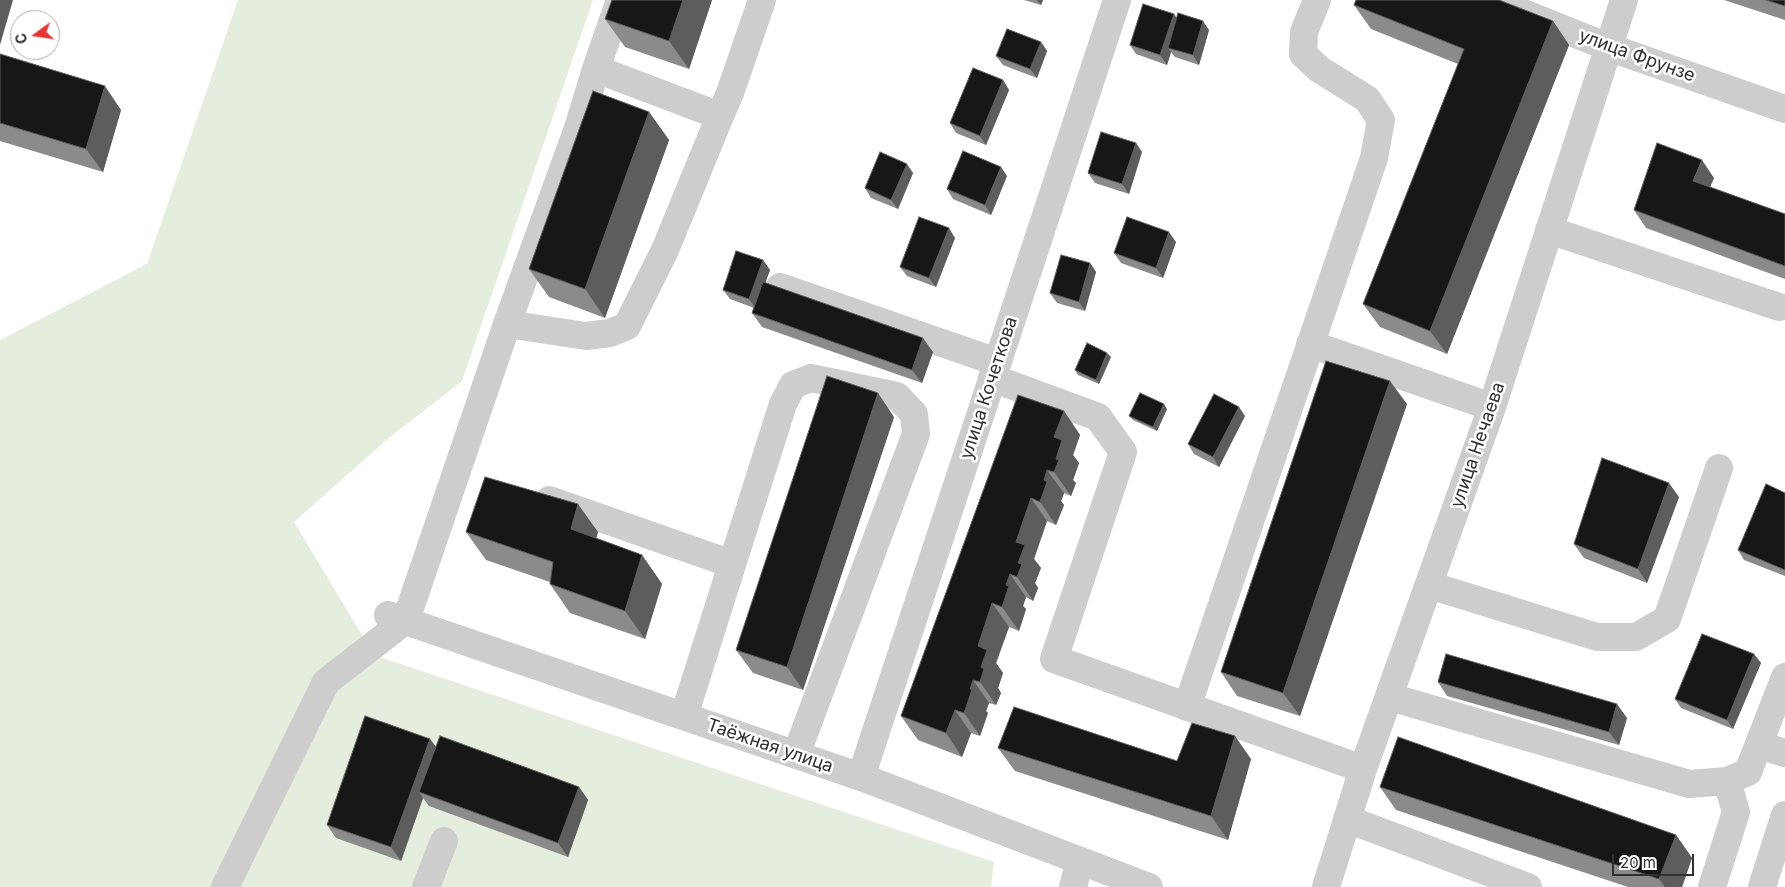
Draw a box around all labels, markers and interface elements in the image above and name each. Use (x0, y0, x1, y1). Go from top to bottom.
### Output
north arrow (10, 10, 60, 60)
street label: улица Фрунзе (1576, 25, 1698, 87)
text: С (11, 31, 30, 46)
street label: улица Кочеткова (956, 314, 1022, 462)
street label: улица Нечаева (1446, 379, 1510, 511)
street label: Таёжная улица (704, 714, 836, 778)
scale bar (1615, 844, 1698, 876)
text: 20 m (1620, 853, 1656, 872)

